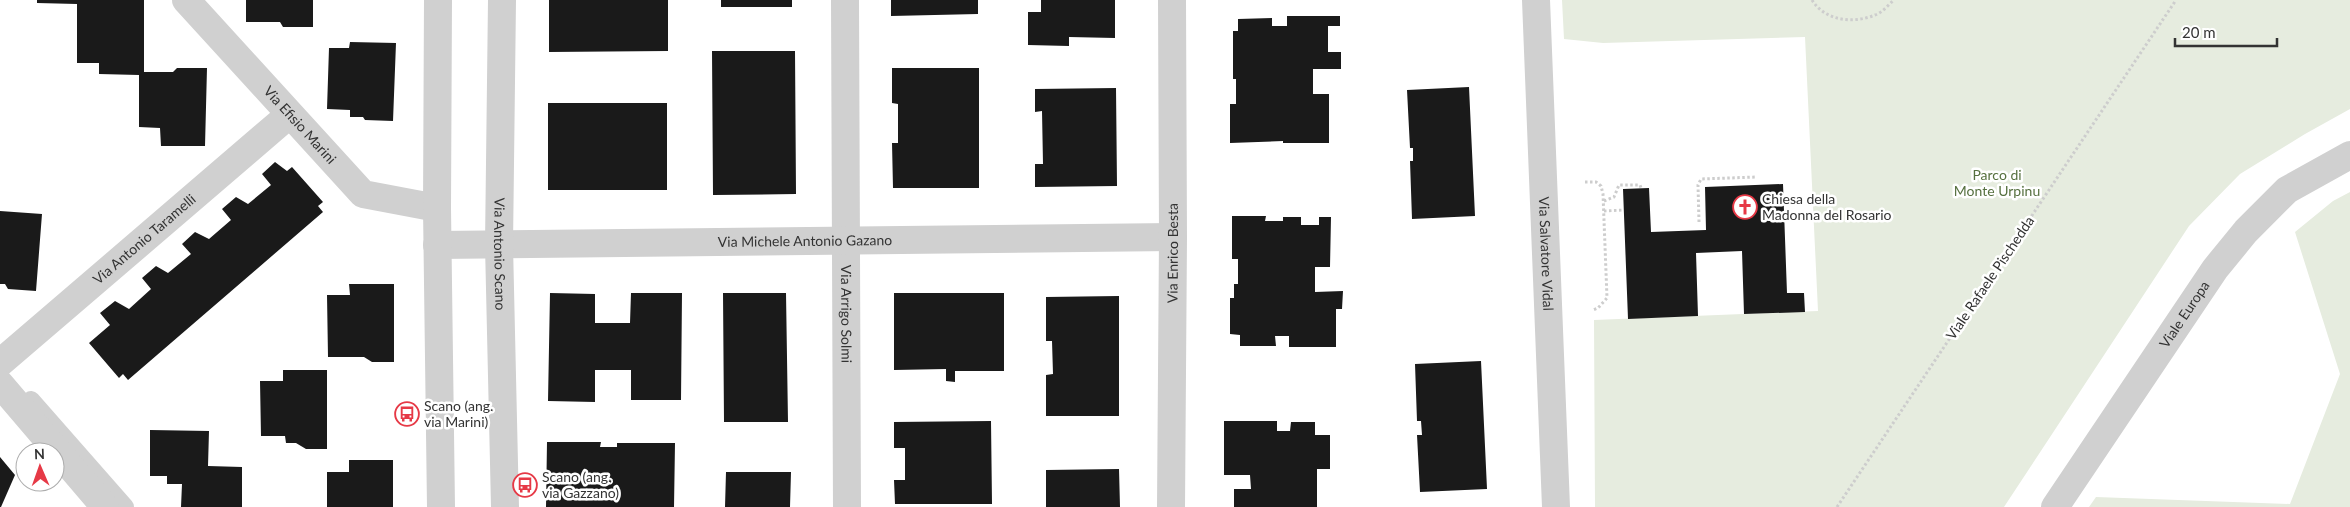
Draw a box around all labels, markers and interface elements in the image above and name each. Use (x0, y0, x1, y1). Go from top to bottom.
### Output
scale bar (2175, 15, 2278, 47)
text: 20 m (2182, 23, 2216, 41)
street label: Via Efisio Marini (260, 82, 340, 167)
park label: Parco di Monte Urpinu (1954, 166, 2040, 199)
street label: Via Antonio Taramelli (89, 190, 199, 288)
place label: Chiesa della Madonna del Rosario (1762, 190, 1892, 223)
church icon: Chiesa della Madonna del Rosario (1732, 194, 1758, 220)
street label: Via Salvatore Vidal (1536, 196, 1557, 311)
street label: Via Antonio Scano (491, 197, 509, 311)
street label: Via Enrico Besta (1164, 203, 1181, 303)
street label: Viale Rafaele Pischedda (1942, 213, 2037, 343)
street label: Via Michele Antonio Gazano (718, 231, 892, 250)
street label: Via Arrigo Solmi (838, 265, 855, 363)
street label: Viale Europa (2155, 277, 2213, 351)
place label: Scano (ang. via Marini) (424, 397, 493, 430)
bus stop icon: Scano (ang. via Marini) (394, 401, 420, 427)
north arrow (15, 442, 65, 492)
text: N (34, 445, 45, 462)
place label: Scano (ang. via Gazzano) (542, 468, 619, 501)
bus stop icon: Scano (ang. via Gazzano) (512, 472, 538, 498)

